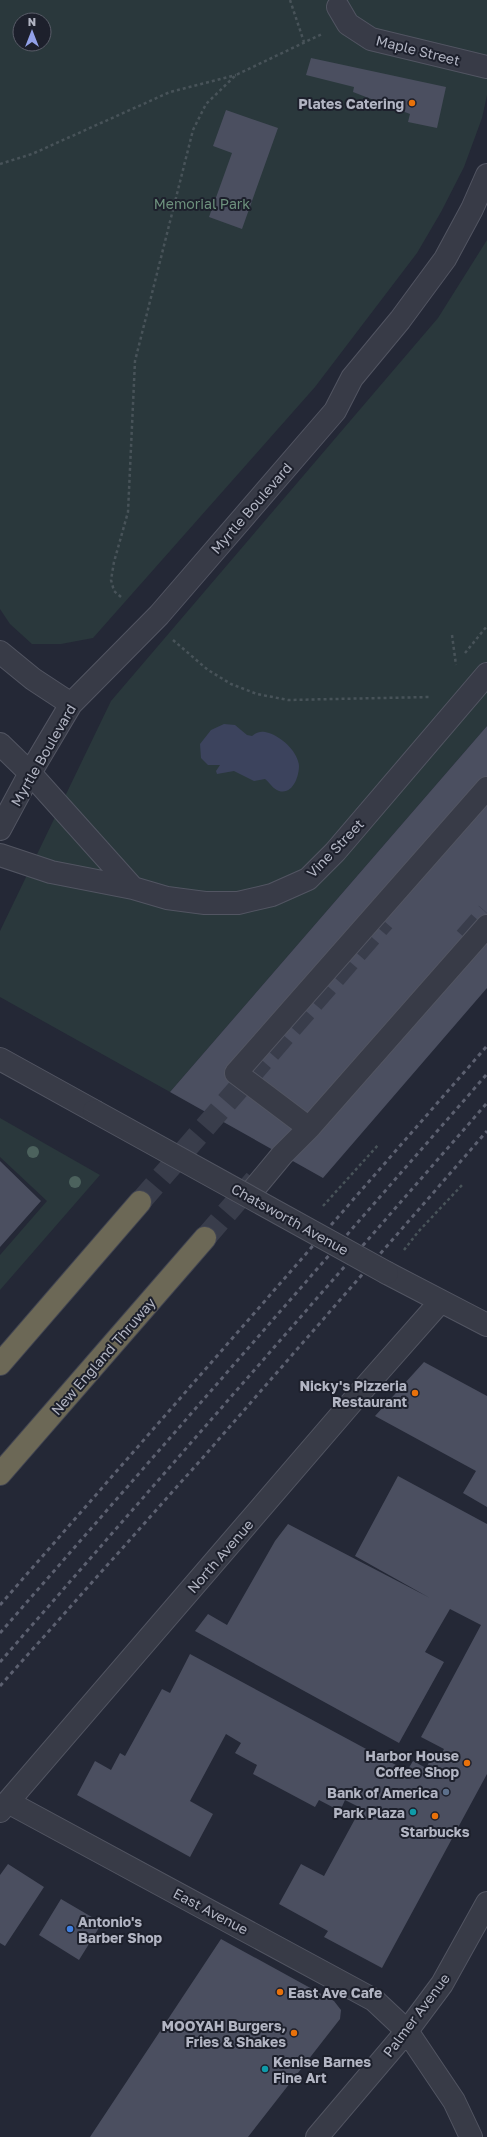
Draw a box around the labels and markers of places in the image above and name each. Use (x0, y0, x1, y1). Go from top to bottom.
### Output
place label: Plates Catering (298, 95, 404, 112)
marker: Plates Catering (407, 98, 417, 108)
place label: Nicky's Pizzeria Restaurant (299, 1377, 407, 1410)
marker: Nicky's Pizzeria Restaurant (410, 1388, 420, 1398)
place label: Harbor House Coffee Shop (365, 1747, 459, 1780)
marker: Harbor House Coffee Shop (462, 1758, 472, 1768)
place label: Bank of America (327, 1784, 438, 1801)
marker: Bank of America (441, 1787, 451, 1797)
place label: Park Plaza (333, 1804, 405, 1821)
marker: Park Plaza (408, 1807, 418, 1817)
marker: Starbucks (430, 1811, 440, 1821)
place label: Starbucks (400, 1823, 470, 1840)
place label: Antonio's Barber Shop (78, 1913, 163, 1946)
marker: Antonio's Barber Shop (65, 1924, 75, 1934)
place label: East Ave Cafe (288, 1984, 382, 2001)
marker: East Ave Cafe (275, 1987, 285, 1997)
place label: MOOYAH Burgers, Fries & Shakes (161, 2017, 286, 2050)
marker: MOOYAH Burgers, Fries & Shakes (289, 2028, 299, 2038)
place label: Kenise Barnes Fine Art (273, 2053, 371, 2086)
marker: Kenise Barnes Fine Art (260, 2064, 270, 2074)

